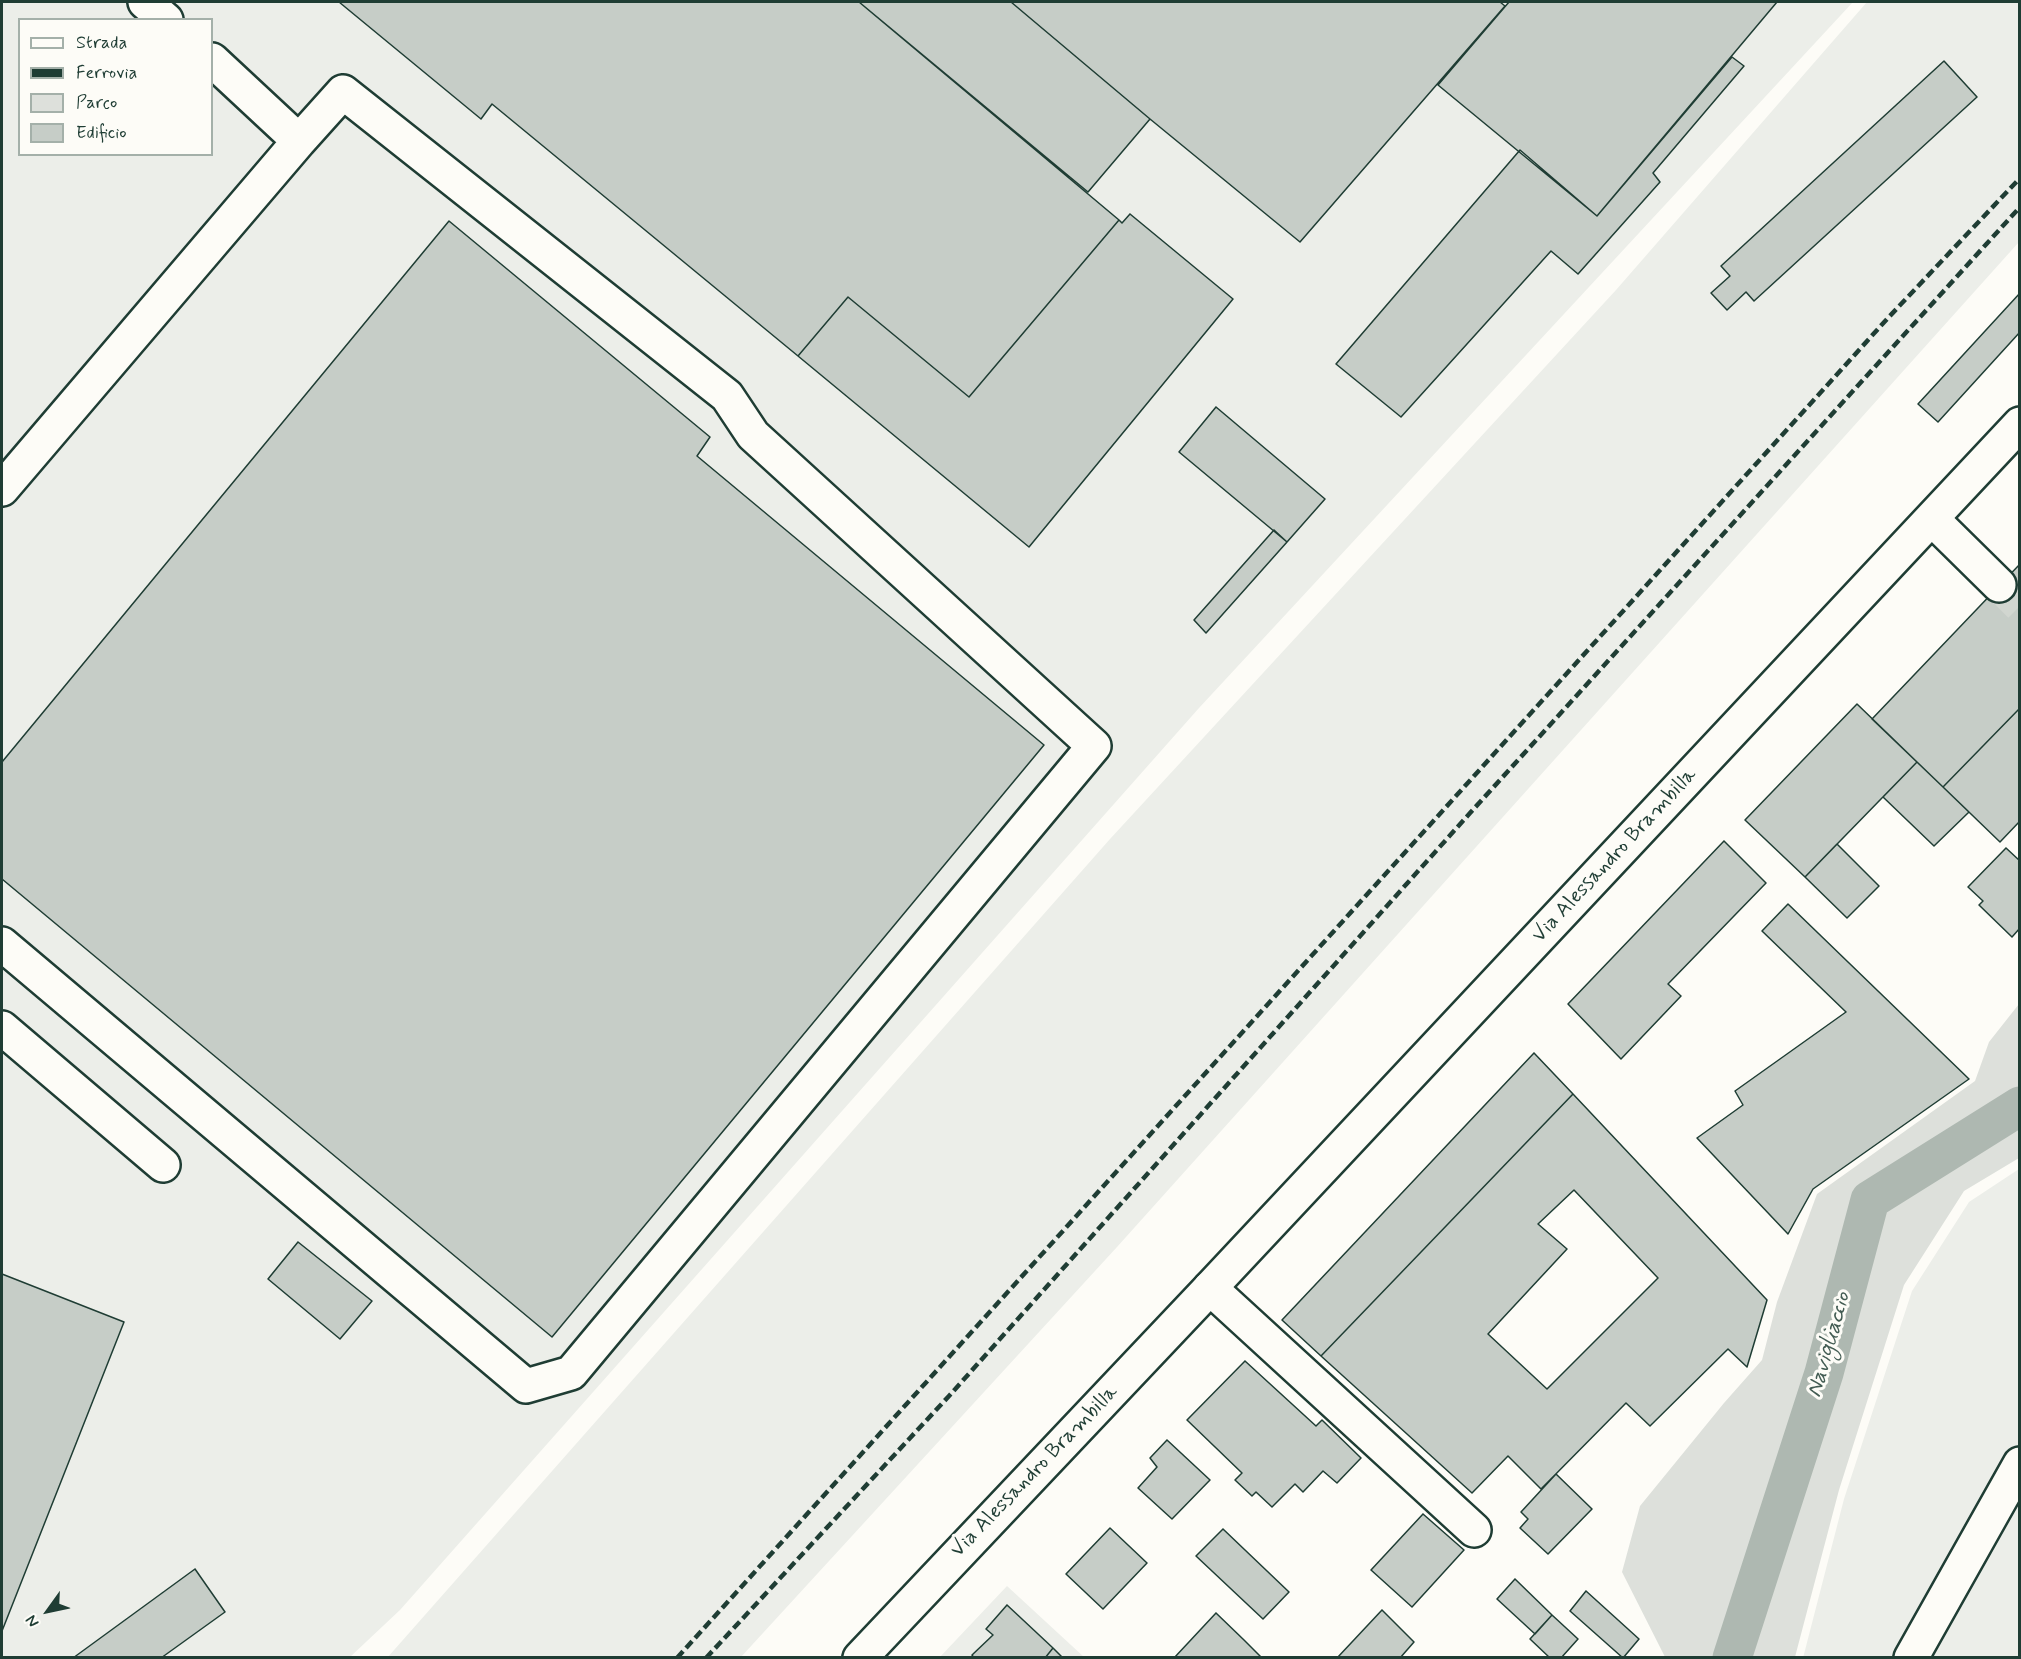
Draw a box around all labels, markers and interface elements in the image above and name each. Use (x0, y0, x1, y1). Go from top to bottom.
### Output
legend (18, 18, 213, 156)
text: Strada (76, 31, 127, 55)
text: Ferrovia (76, 61, 137, 85)
text: Parco (76, 91, 117, 115)
text: Edificio (76, 121, 127, 145)
street label: Via Alessandro Brambilla (1527, 763, 1703, 949)
water label: Navigliaccio (1802, 1289, 1858, 1401)
street label: Via Alessandro Brambilla (946, 1381, 1124, 1563)
north arrow (18, 1581, 78, 1641)
text: N (21, 1611, 44, 1631)

